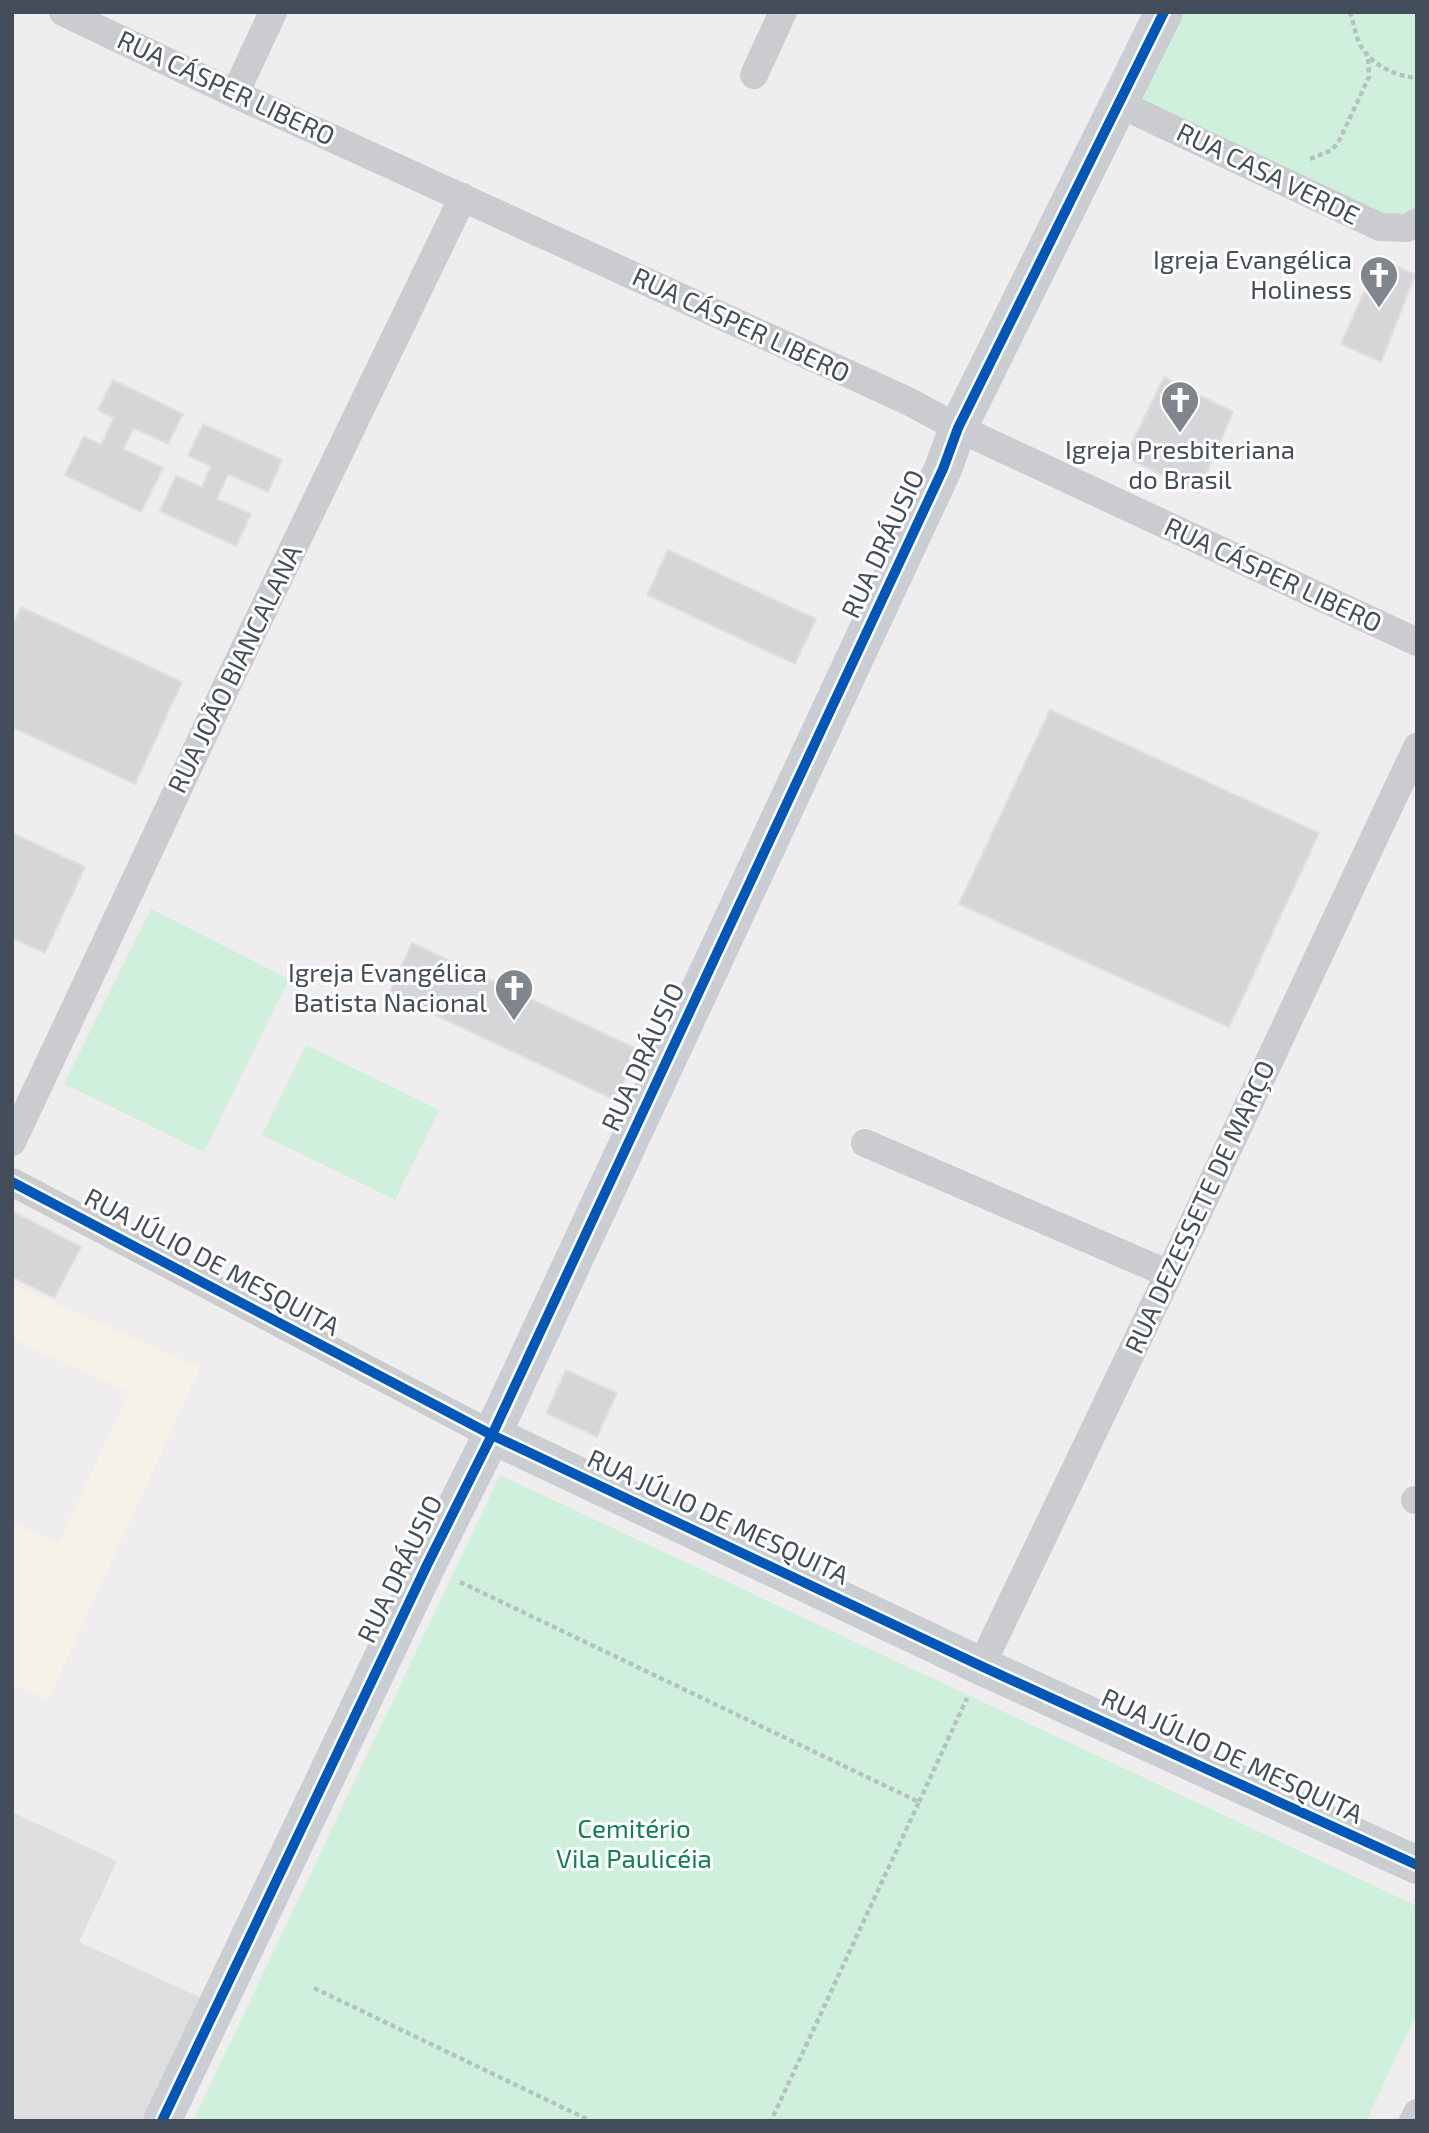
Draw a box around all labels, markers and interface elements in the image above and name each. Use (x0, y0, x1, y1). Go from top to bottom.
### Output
street label: RUA CÁSPER LIBERO (113, 23, 340, 151)
street label: RUA CASA VERDE (1172, 115, 1365, 230)
place label: Igreja Evangélica Holiness (1153, 243, 1352, 304)
church icon: Igreja Evangélica Holiness (1358, 254, 1400, 309)
street label: RUA CÁSPER LIBERO (628, 260, 855, 388)
church icon: Igreja Presbiteriana do Brasil (1159, 379, 1201, 434)
place label: Igreja Presbiteriana do Brasil (1065, 433, 1295, 494)
street label: RUA DRÁUSIO (834, 464, 930, 622)
street label: RUA CÁSPER LIBERO (1160, 510, 1387, 638)
street label: RUA JOÃO BIANCALANA (160, 539, 307, 797)
place label: Igreja Evangélica Batista Nacional (288, 956, 487, 1017)
church icon: Igreja Evangélica Batista Nacional (493, 967, 535, 1022)
street label: RUA DRÁUSIO (594, 977, 690, 1135)
street label: RUA DEZESSETE DE MARÇO (1117, 1055, 1282, 1359)
street label: RUA JÚLIO DE MESQUITA (80, 1180, 346, 1341)
street label: RUA JÚLIO DE MESQUITA (583, 1441, 854, 1590)
street label: RUA DRÁUSIO (350, 1490, 448, 1647)
street label: RUA JÚLIO DE MESQUITA (1097, 1680, 1368, 1829)
park label: Cemitério Vila Paulicéia (556, 1812, 712, 1873)

